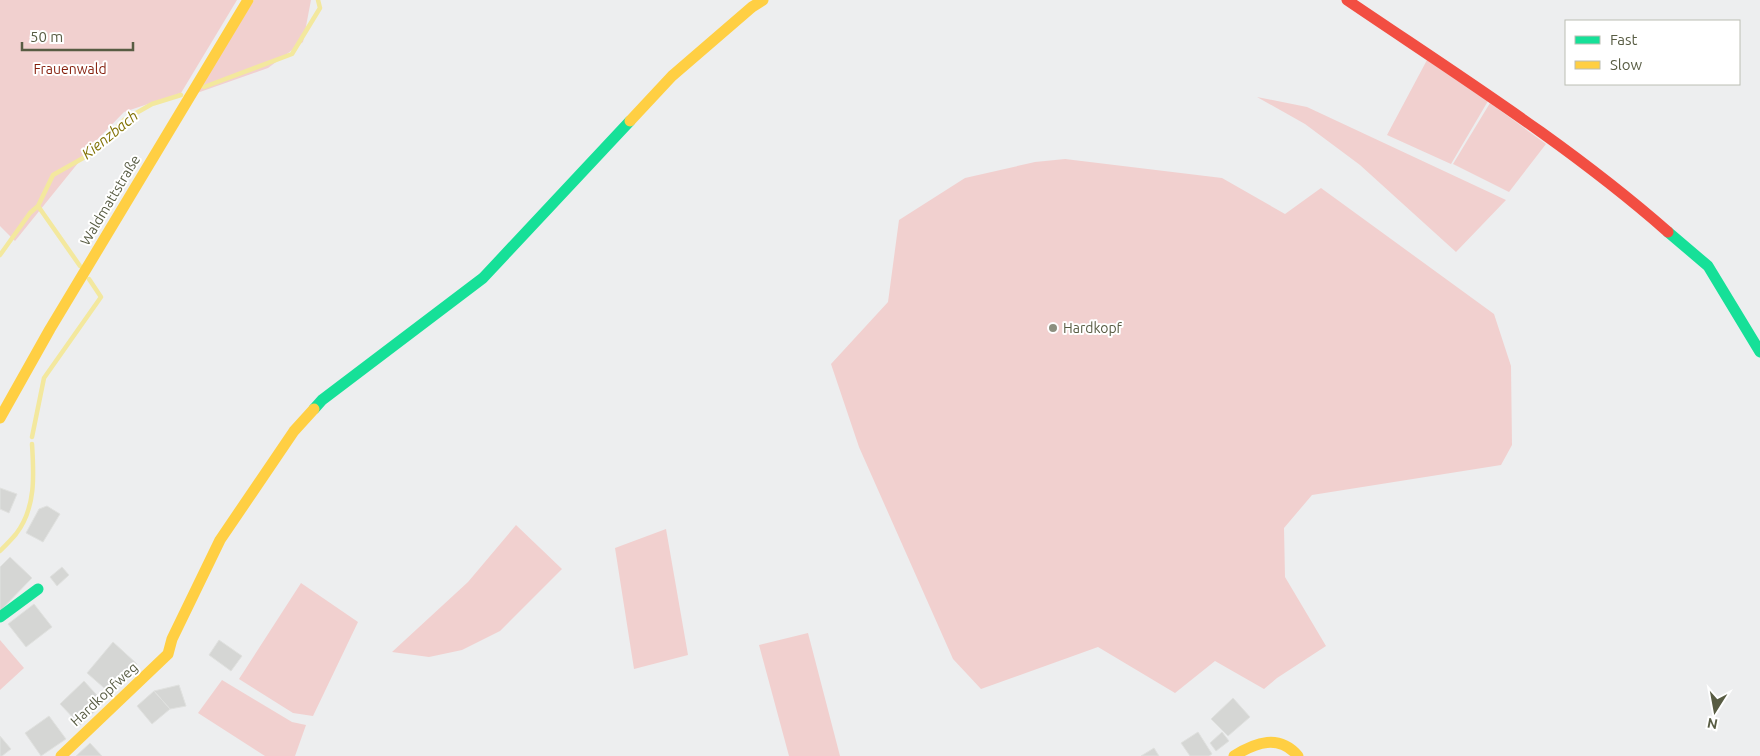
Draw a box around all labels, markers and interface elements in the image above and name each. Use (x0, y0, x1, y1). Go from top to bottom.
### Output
scale bar (22, 20, 134, 52)
legend (1565, 20, 1740, 85)
text: 50 m (30, 28, 63, 45)
text: Fast (1610, 31, 1638, 48)
text: Slow (1610, 56, 1643, 73)
park label: Frauenwald (33, 61, 107, 77)
water label: Kienzbach (78, 107, 141, 162)
street label: Waldmattstraße (77, 152, 143, 248)
place label: Hardkopf (1063, 320, 1123, 336)
marker: Hardkopf (1047, 322, 1059, 334)
street label: Hardkopfweg (67, 659, 141, 729)
north arrow (1690, 686, 1740, 736)
text: N (1706, 715, 1719, 733)

